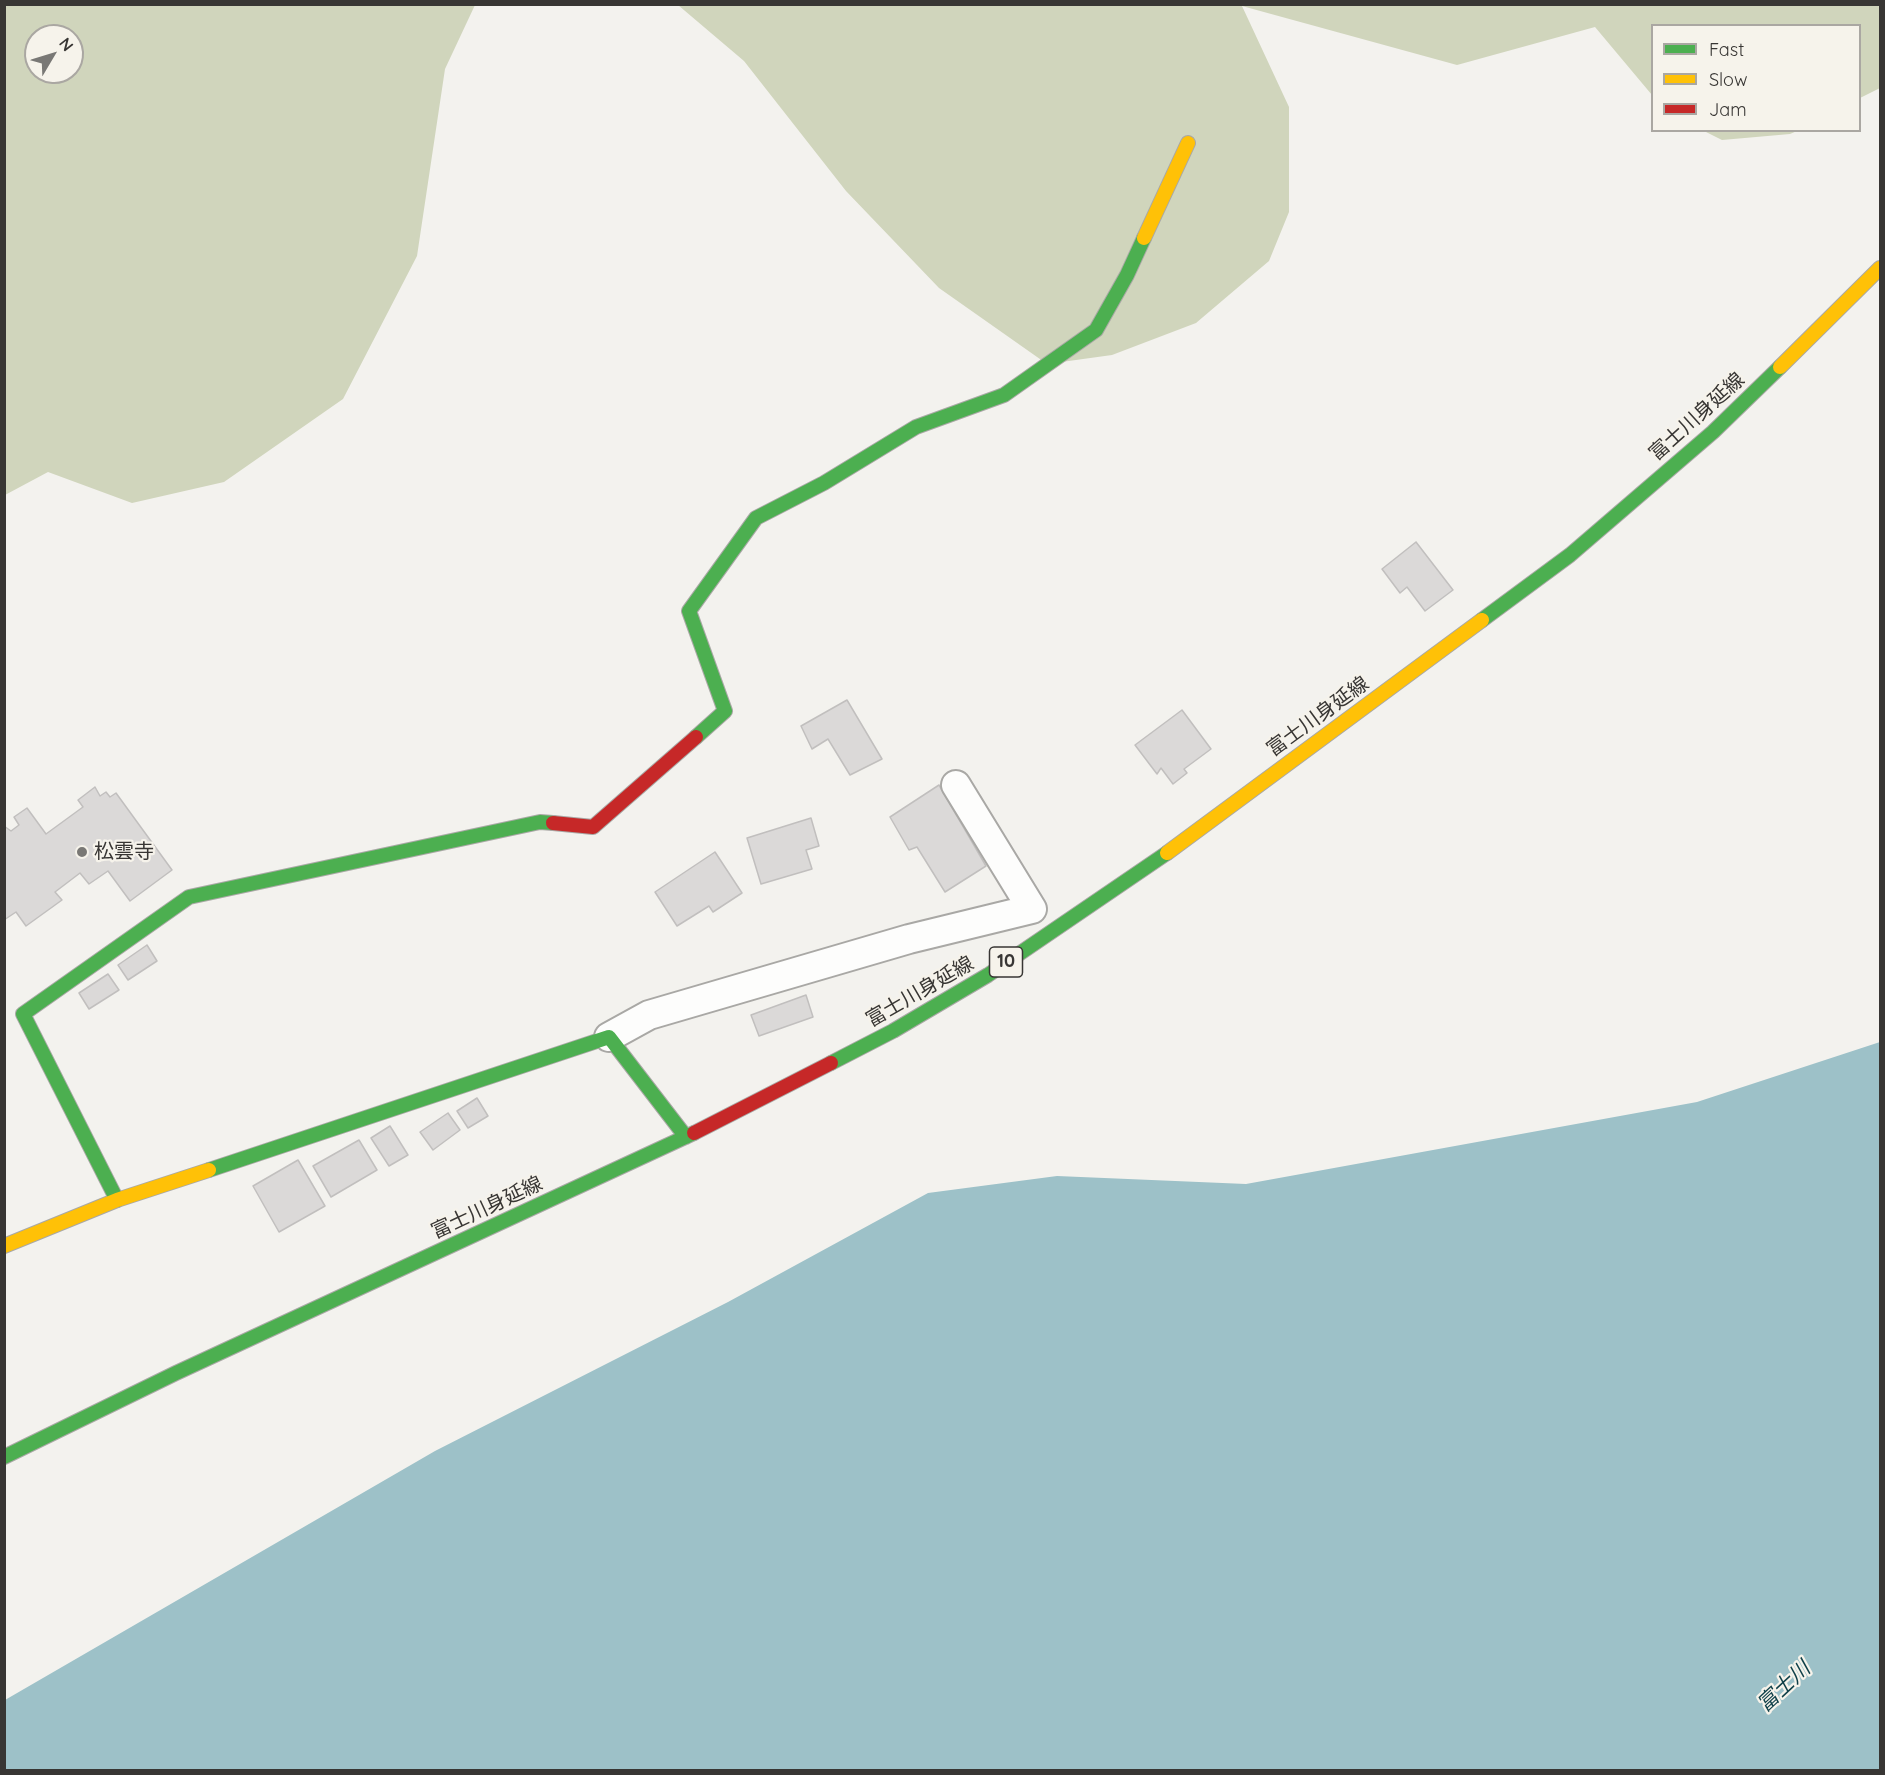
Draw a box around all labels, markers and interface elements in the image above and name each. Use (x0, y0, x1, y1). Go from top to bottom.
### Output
north arrow (24, 24, 84, 84)
legend (1651, 24, 1861, 132)
text: N (55, 33, 78, 55)
text: Fast (1709, 38, 1744, 61)
text: Slow (1709, 68, 1747, 91)
text: Jam (1709, 98, 1747, 121)
street label: 富士川身延線 (1644, 368, 1750, 466)
street label: 富士川身延線 (1262, 672, 1374, 762)
place label: 松雲寺 (94, 840, 154, 864)
marker: 松雲寺 (75, 845, 89, 859)
road number: 10 (990, 947, 1022, 977)
street label: 富士川身延線 (862, 952, 978, 1032)
street label: 富士川身延線 (428, 1172, 546, 1244)
water label: 富士川 (1752, 1656, 1816, 1718)

